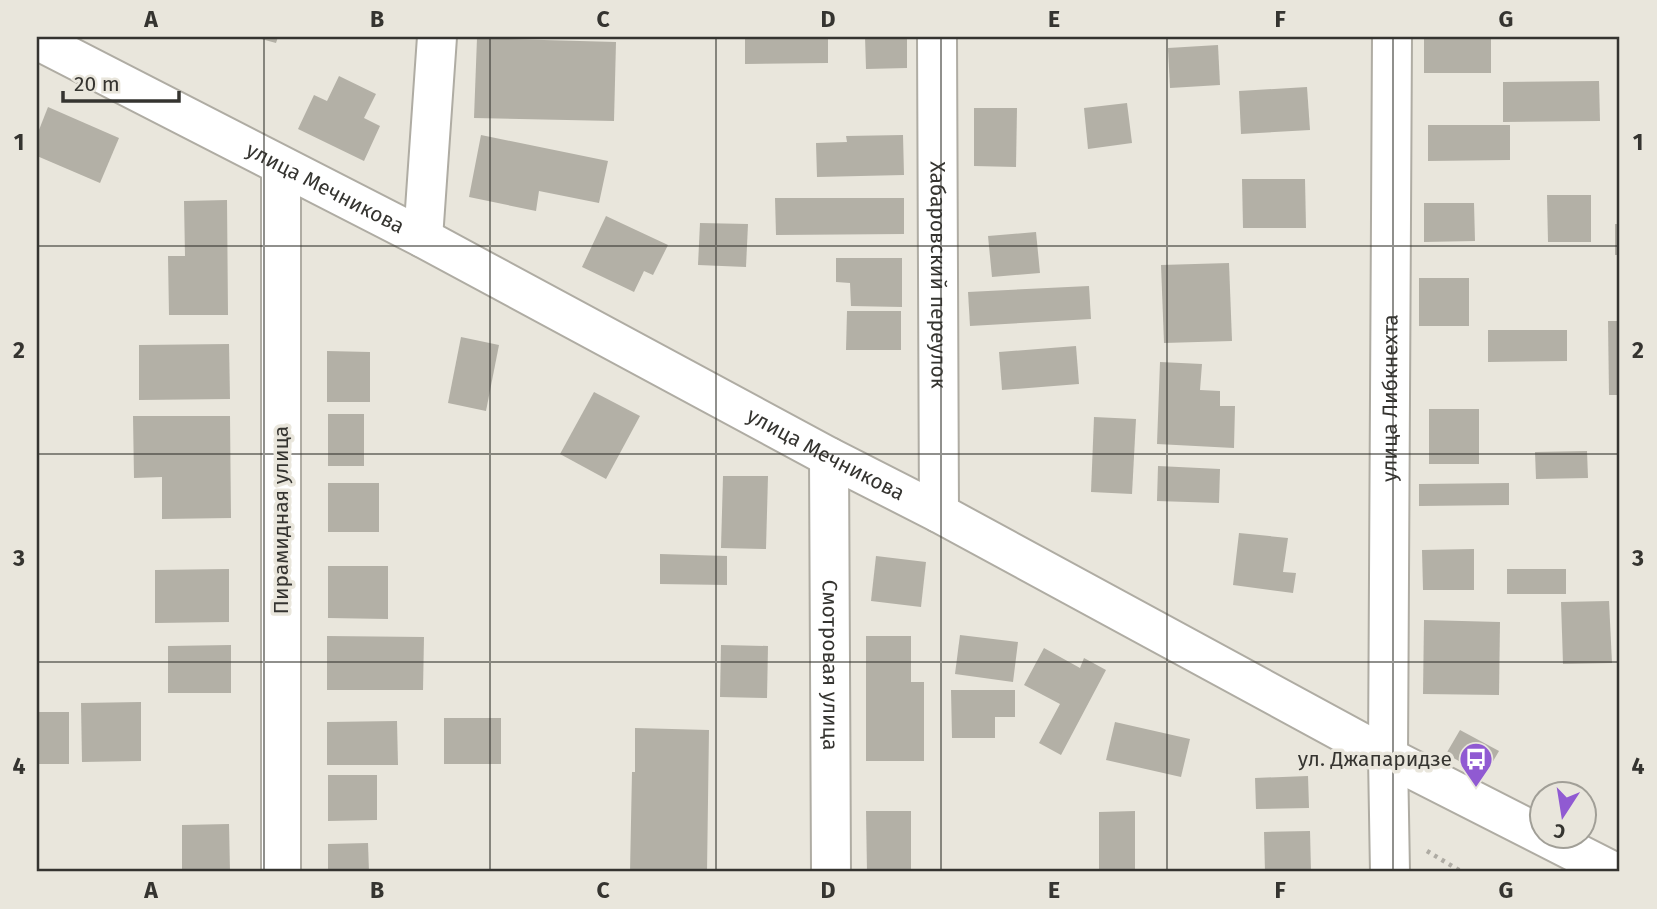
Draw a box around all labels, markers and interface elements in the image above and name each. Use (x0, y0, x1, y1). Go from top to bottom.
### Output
text: A (143, 5, 158, 33)
text: B (370, 5, 384, 33)
text: C (596, 5, 610, 33)
text: D (821, 5, 836, 33)
text: E (1048, 5, 1060, 33)
text: F (1274, 5, 1286, 33)
text: G (1499, 5, 1513, 33)
scale bar (63, 60, 178, 104)
text: 20 m (74, 71, 120, 97)
text: 1 (14, 128, 24, 156)
text: 1 (1633, 128, 1643, 156)
street label: улица Мечникова (242, 136, 409, 239)
street label: Хабаровский переулок (925, 161, 951, 389)
street label: улица Либкнехта (1377, 314, 1403, 482)
text: 2 (13, 336, 25, 364)
text: 2 (1632, 336, 1644, 364)
street label: улица Мечникова (742, 402, 909, 506)
street label: Пирамидная улица (268, 426, 294, 614)
text: 3 (12, 544, 25, 572)
text: 3 (1631, 544, 1644, 572)
street label: Смотровая улица (817, 580, 843, 750)
bus stop icon: ул. Джапаридзе (1457, 740, 1495, 789)
place label: ул. Джапаридзе (1298, 746, 1452, 772)
text: 4 (13, 752, 26, 780)
text: 4 (1632, 752, 1645, 780)
north arrow (1528, 780, 1598, 850)
text: С (1552, 819, 1567, 844)
text: A (143, 876, 158, 904)
text: B (370, 876, 384, 904)
text: C (596, 876, 610, 904)
text: D (821, 876, 836, 904)
text: E (1048, 876, 1060, 904)
text: F (1274, 876, 1286, 904)
text: G (1499, 876, 1513, 904)

